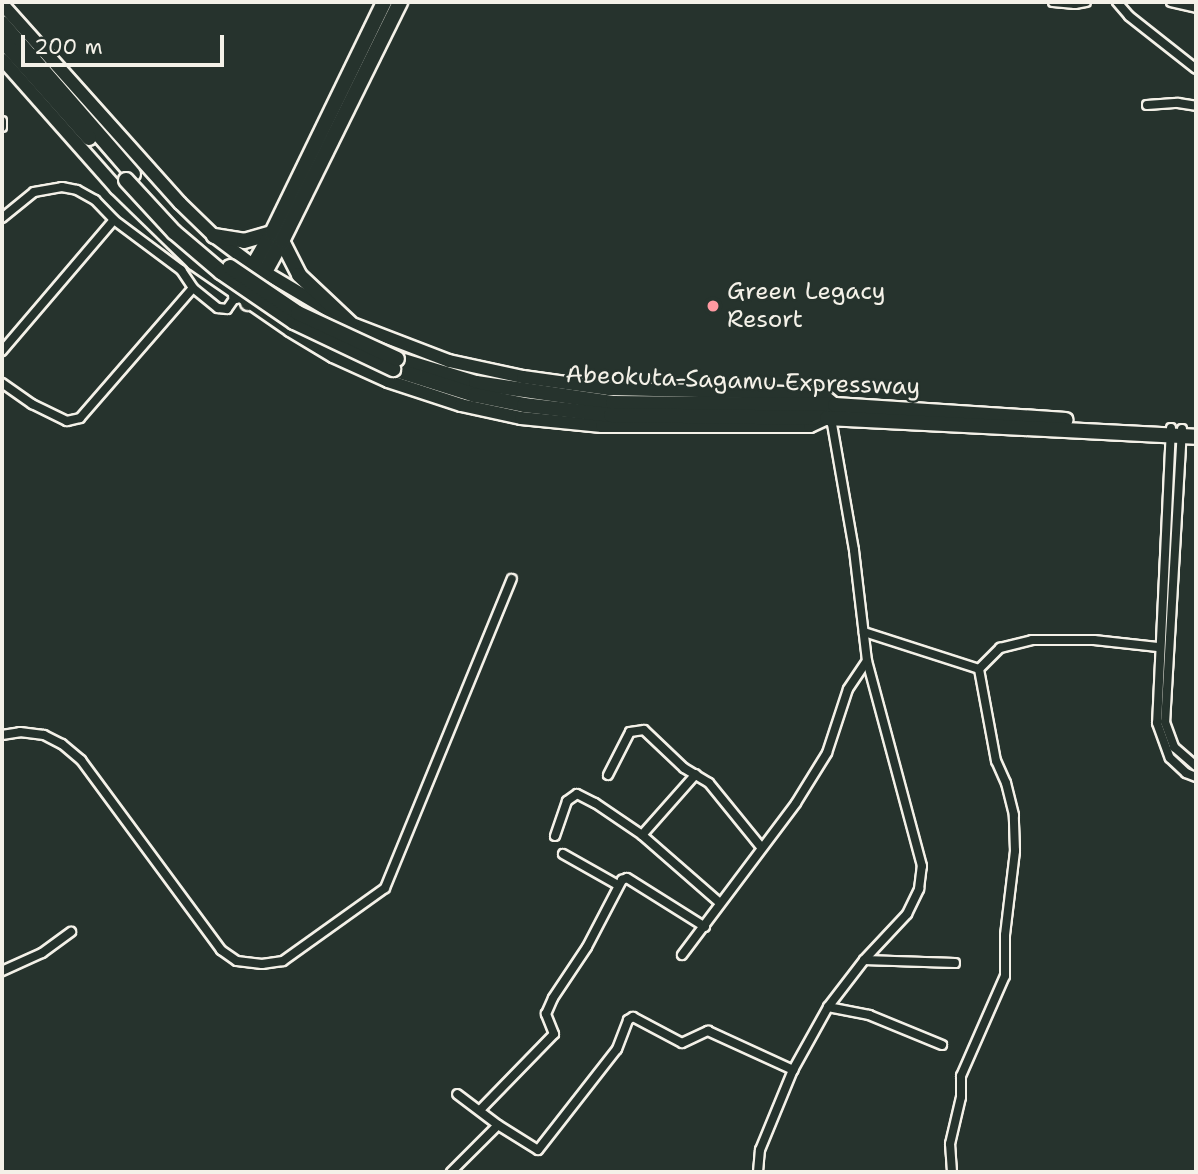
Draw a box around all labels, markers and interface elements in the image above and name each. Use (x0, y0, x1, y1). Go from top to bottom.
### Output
scale bar (24, 21, 228, 65)
text: 200 m (34, 33, 103, 61)
place label: Green Legacy Resort (727, 278, 885, 334)
marker: Green Legacy Resort (705, 298, 721, 314)
street label: Abeokuta-Sagamu Expressway (565, 360, 921, 402)

